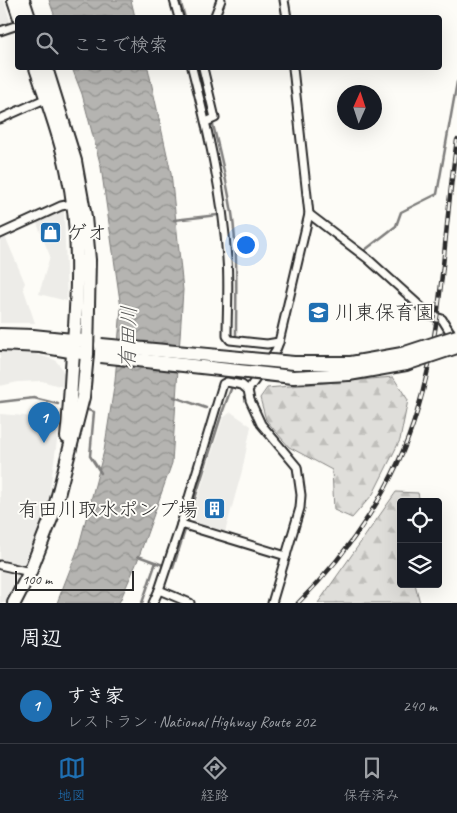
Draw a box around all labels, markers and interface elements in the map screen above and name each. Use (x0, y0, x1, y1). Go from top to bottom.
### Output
search box (15, 15, 442, 70)
icon: search (33, 29, 61, 57)
text: ここで検索 (73, 33, 168, 57)
north arrow (337, 85, 382, 130)
shop icon: ゲオ (39, 220, 63, 244)
place label: ゲオ (67, 220, 107, 245)
your location (233, 232, 259, 258)
school or university icon: 川東保育園 (307, 300, 331, 324)
place label: 川東保育園 (335, 300, 435, 325)
water label: 有田川 (114, 305, 142, 369)
pin: 1 (28, 402, 60, 443)
place label: 有田川取水ポンプ場 (18, 497, 198, 522)
building icon: 有田川取水ポンプ場 (202, 497, 226, 521)
map controls (397, 498, 442, 588)
button: locate (397, 498, 442, 543)
button: layers (397, 543, 442, 588)
scale bar (15, 568, 134, 591)
text: 100 m (22, 571, 52, 588)
text: 周辺 (20, 625, 62, 651)
text: すき家 (67, 684, 124, 708)
text: 1 (32, 696, 40, 716)
text: 240 m (403, 696, 437, 716)
text: レストラン · National Highway Route 202 (67, 712, 315, 732)
tab: 地図 (58, 754, 86, 804)
tab: 経路 (201, 754, 229, 804)
tab: 保存済み (344, 754, 400, 804)

